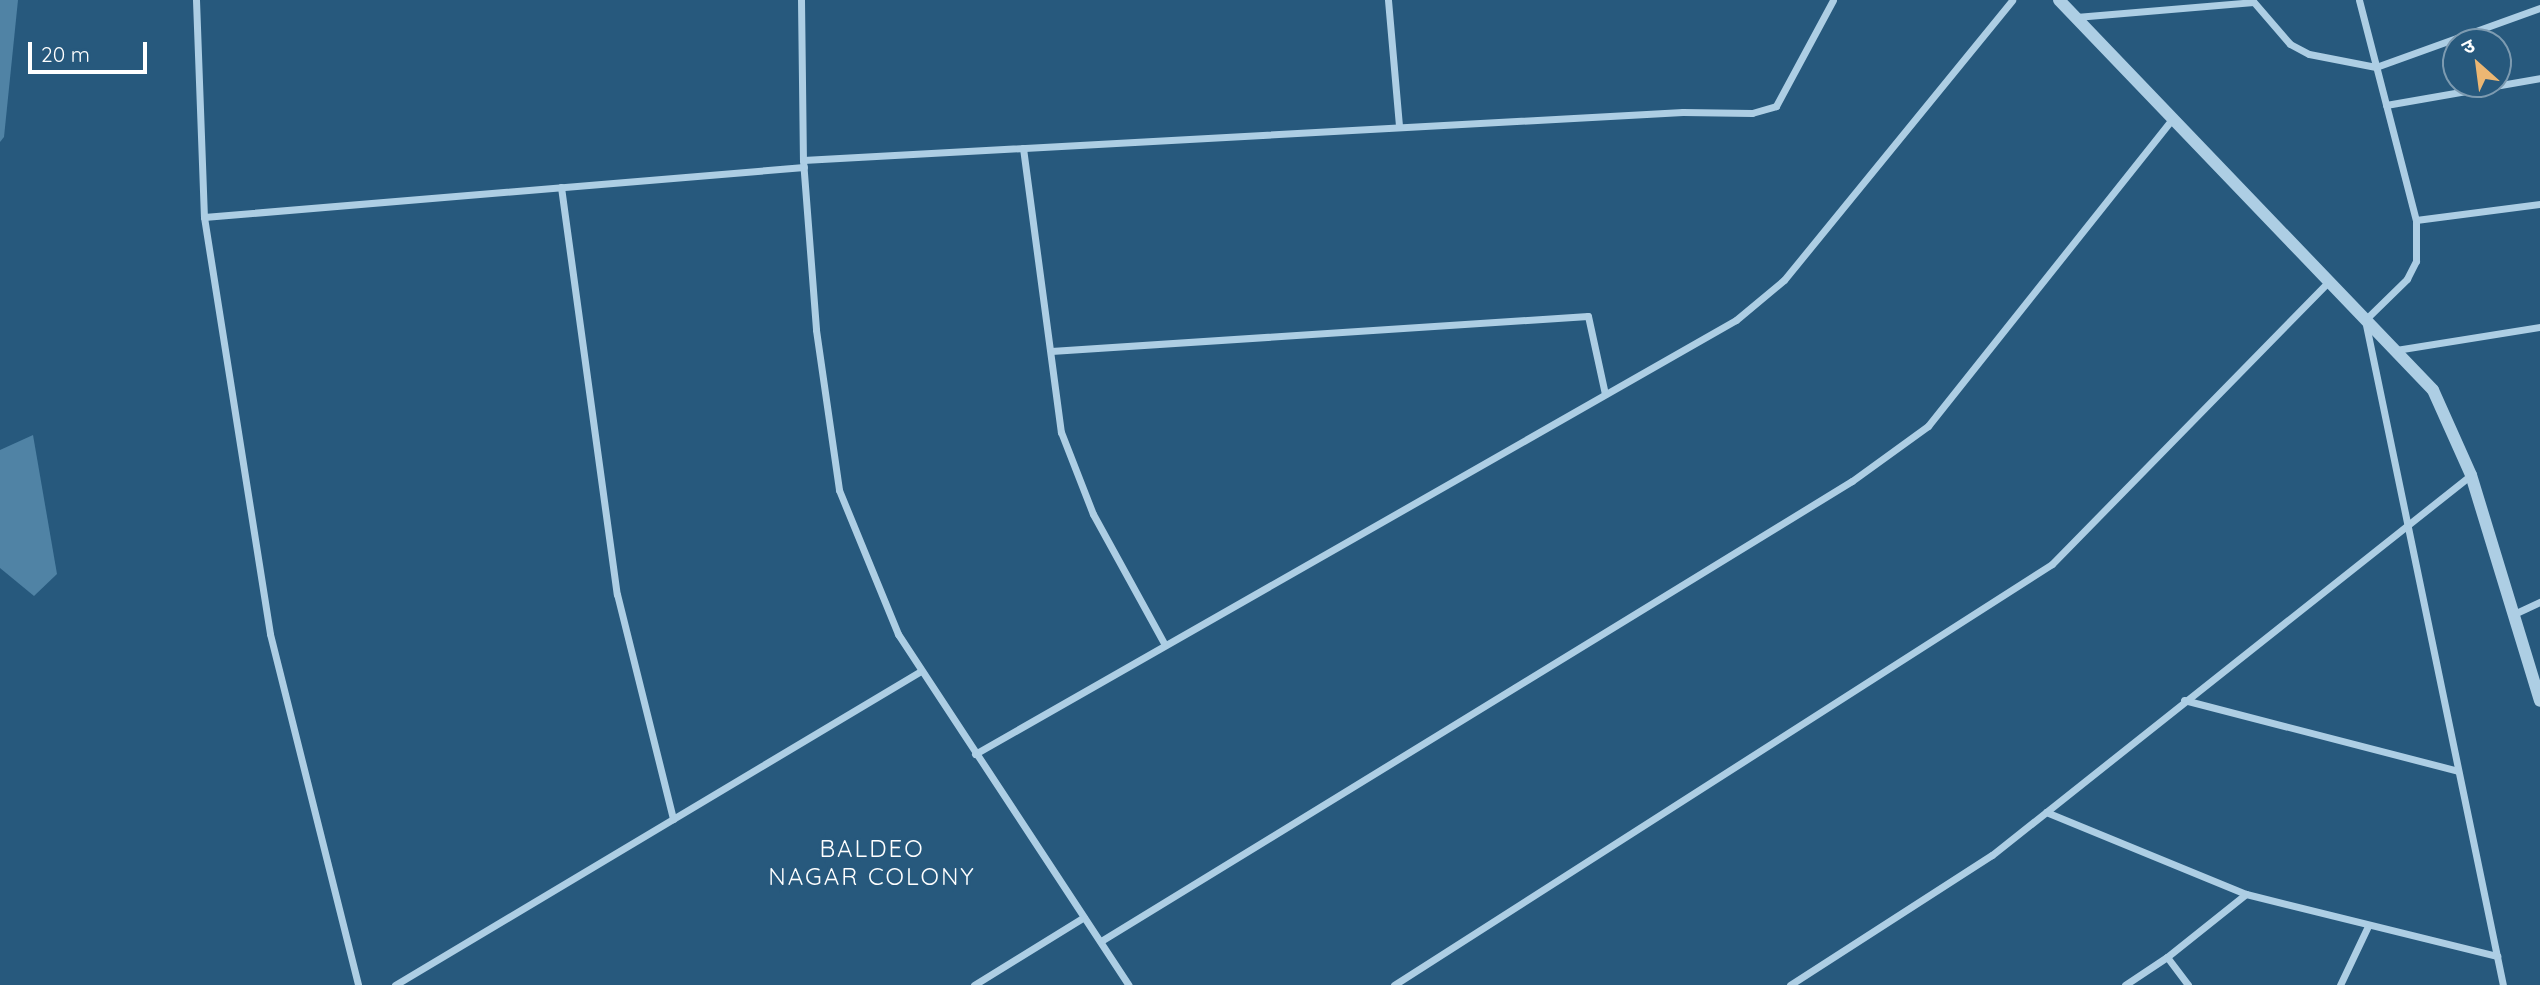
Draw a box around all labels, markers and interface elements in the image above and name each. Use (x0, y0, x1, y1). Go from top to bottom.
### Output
scale bar (32, 28, 150, 72)
north arrow (2442, 28, 2512, 98)
text: उ (2458, 33, 2479, 59)
text: 20 m (41, 41, 90, 67)
district label: BALDEO NAGAR COLONY (770, 835, 974, 891)

